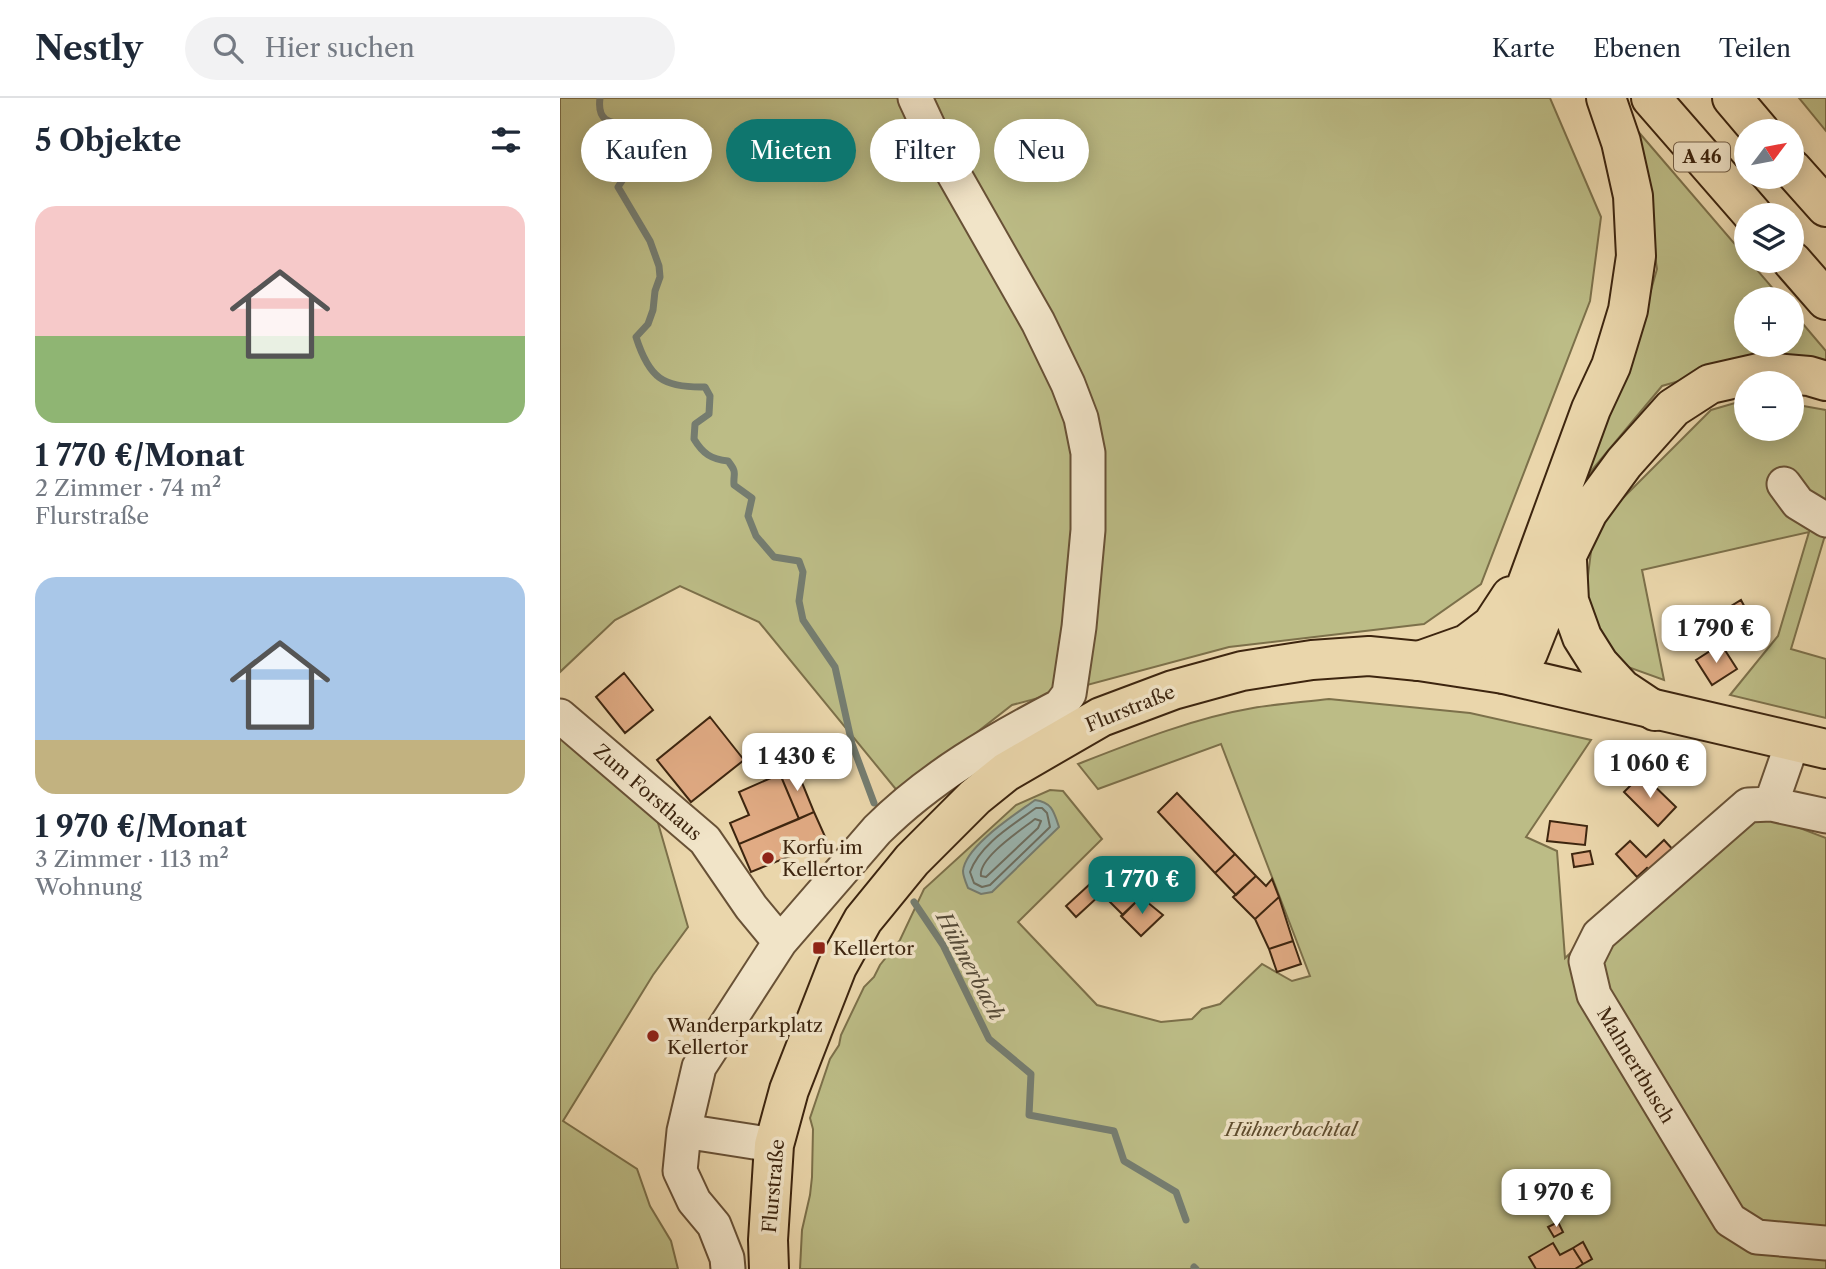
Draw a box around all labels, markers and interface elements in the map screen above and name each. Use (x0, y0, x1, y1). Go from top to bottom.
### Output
search box (185, 17, 675, 80)
text: Nestly (35, 28, 143, 69)
icon: search (209, 29, 247, 67)
text: Hier suchen (265, 32, 415, 64)
text: Karte (1492, 34, 1555, 63)
text: Ebenen (1593, 34, 1681, 63)
text: Teilen (1719, 34, 1791, 63)
chip: Kaufen (581, 119, 712, 182)
chip: Mieten (726, 119, 856, 182)
chip: Filter (870, 119, 980, 182)
chip: Neu (994, 119, 1089, 182)
north arrow (1734, 119, 1804, 189)
map controls (1734, 119, 1804, 441)
icon: filters (487, 121, 525, 159)
text: 5 Objekte (35, 122, 182, 159)
road number: A 46 (1674, 142, 1730, 172)
button: layers (1734, 203, 1804, 273)
icon: home (217, 251, 343, 377)
button: + (1734, 287, 1804, 357)
button: − (1734, 371, 1804, 441)
text: 1 770 €/Monat (35, 437, 244, 474)
text: 2 Zimmer · 74 m² (35, 474, 221, 502)
text: Flurstraße (35, 502, 149, 530)
pin: 1 790 € (1651, 606, 1781, 665)
text: 1 790 € (1678, 614, 1754, 642)
icon: home (217, 622, 343, 748)
street label: Flurstraße (1082, 680, 1178, 737)
pin: 1 430 € (732, 734, 862, 793)
street label: Zum Forsthaus (589, 739, 706, 845)
pin: 1 060 € (1585, 740, 1715, 800)
text: 1 430 € (758, 742, 836, 770)
text: 1 060 € (1610, 749, 1690, 777)
text: 1 970 €/Monat (35, 808, 247, 845)
place label: Korfu im Kellertor (782, 836, 863, 881)
text: 3 Zimmer · 113 m² (35, 845, 229, 873)
marker: Korfu im Kellertor (760, 850, 776, 866)
pin: 1 770 € (1077, 856, 1207, 916)
text: 1 770 € (1104, 865, 1180, 893)
text: Wohnung (35, 873, 142, 901)
water label: Hühnerbach (930, 905, 1010, 1025)
place label: Kellertor (833, 937, 914, 960)
marker: Kellertor (811, 940, 827, 956)
street label: Mahnertbusch (1592, 1003, 1679, 1128)
place label: Wanderparkplatz Kellertor (666, 1014, 823, 1059)
marker: Wanderparkplatz Kellertor (645, 1028, 661, 1044)
park label: Hühnerbachtal (1223, 1118, 1359, 1141)
street label: Flurstraße (758, 1138, 789, 1234)
pin: 1 970 € (1491, 1170, 1621, 1229)
text: 1 970 € (1518, 1178, 1594, 1206)

